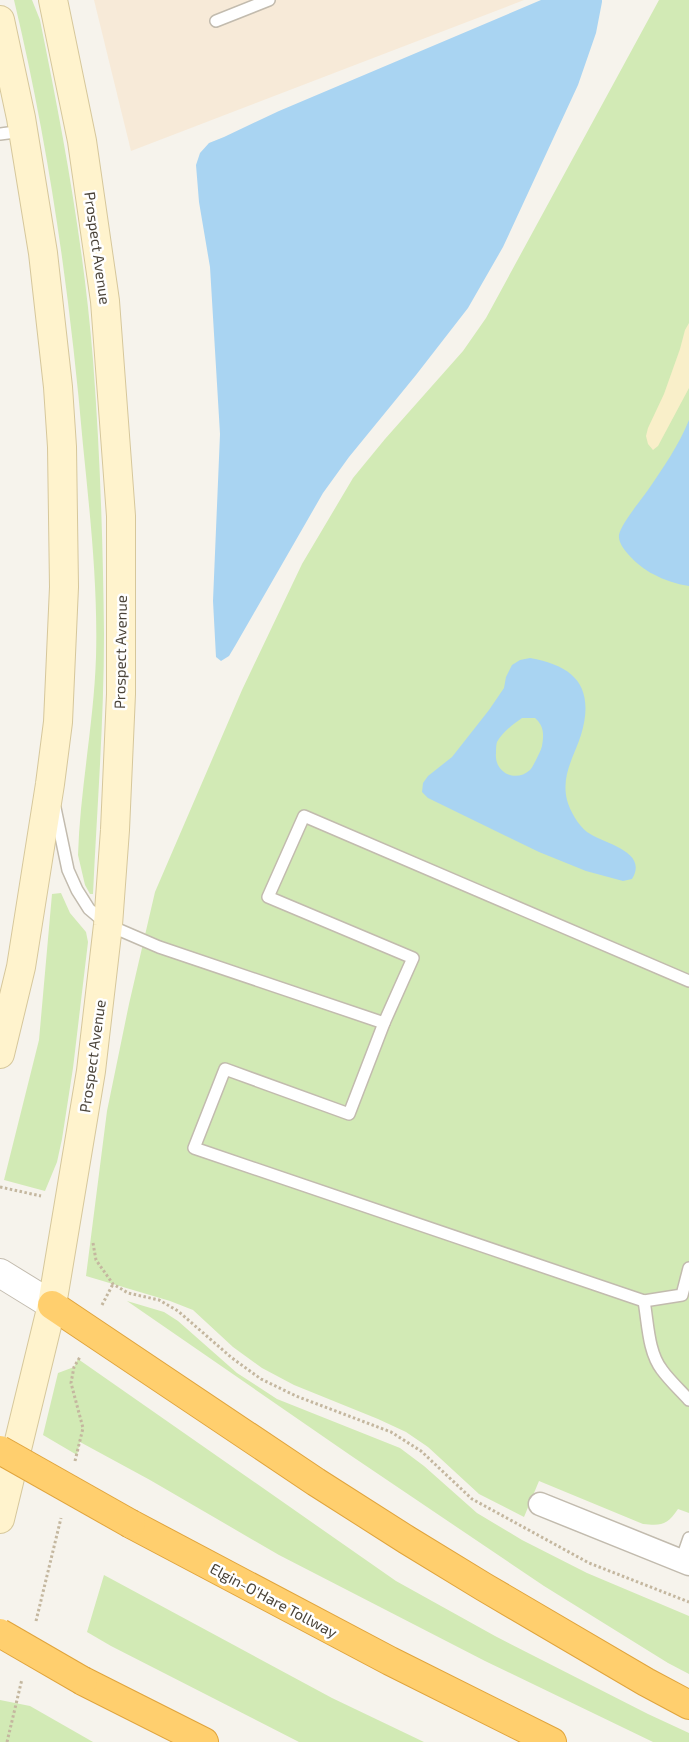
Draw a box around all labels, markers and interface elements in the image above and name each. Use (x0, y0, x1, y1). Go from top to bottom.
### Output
street label: Prospect Avenue (81, 190, 115, 306)
street label: Prospect Avenue (110, 595, 130, 709)
street label: Prospect Avenue (75, 998, 109, 1114)
street label: Elgin-O'Hare Tollway (207, 1559, 341, 1641)

